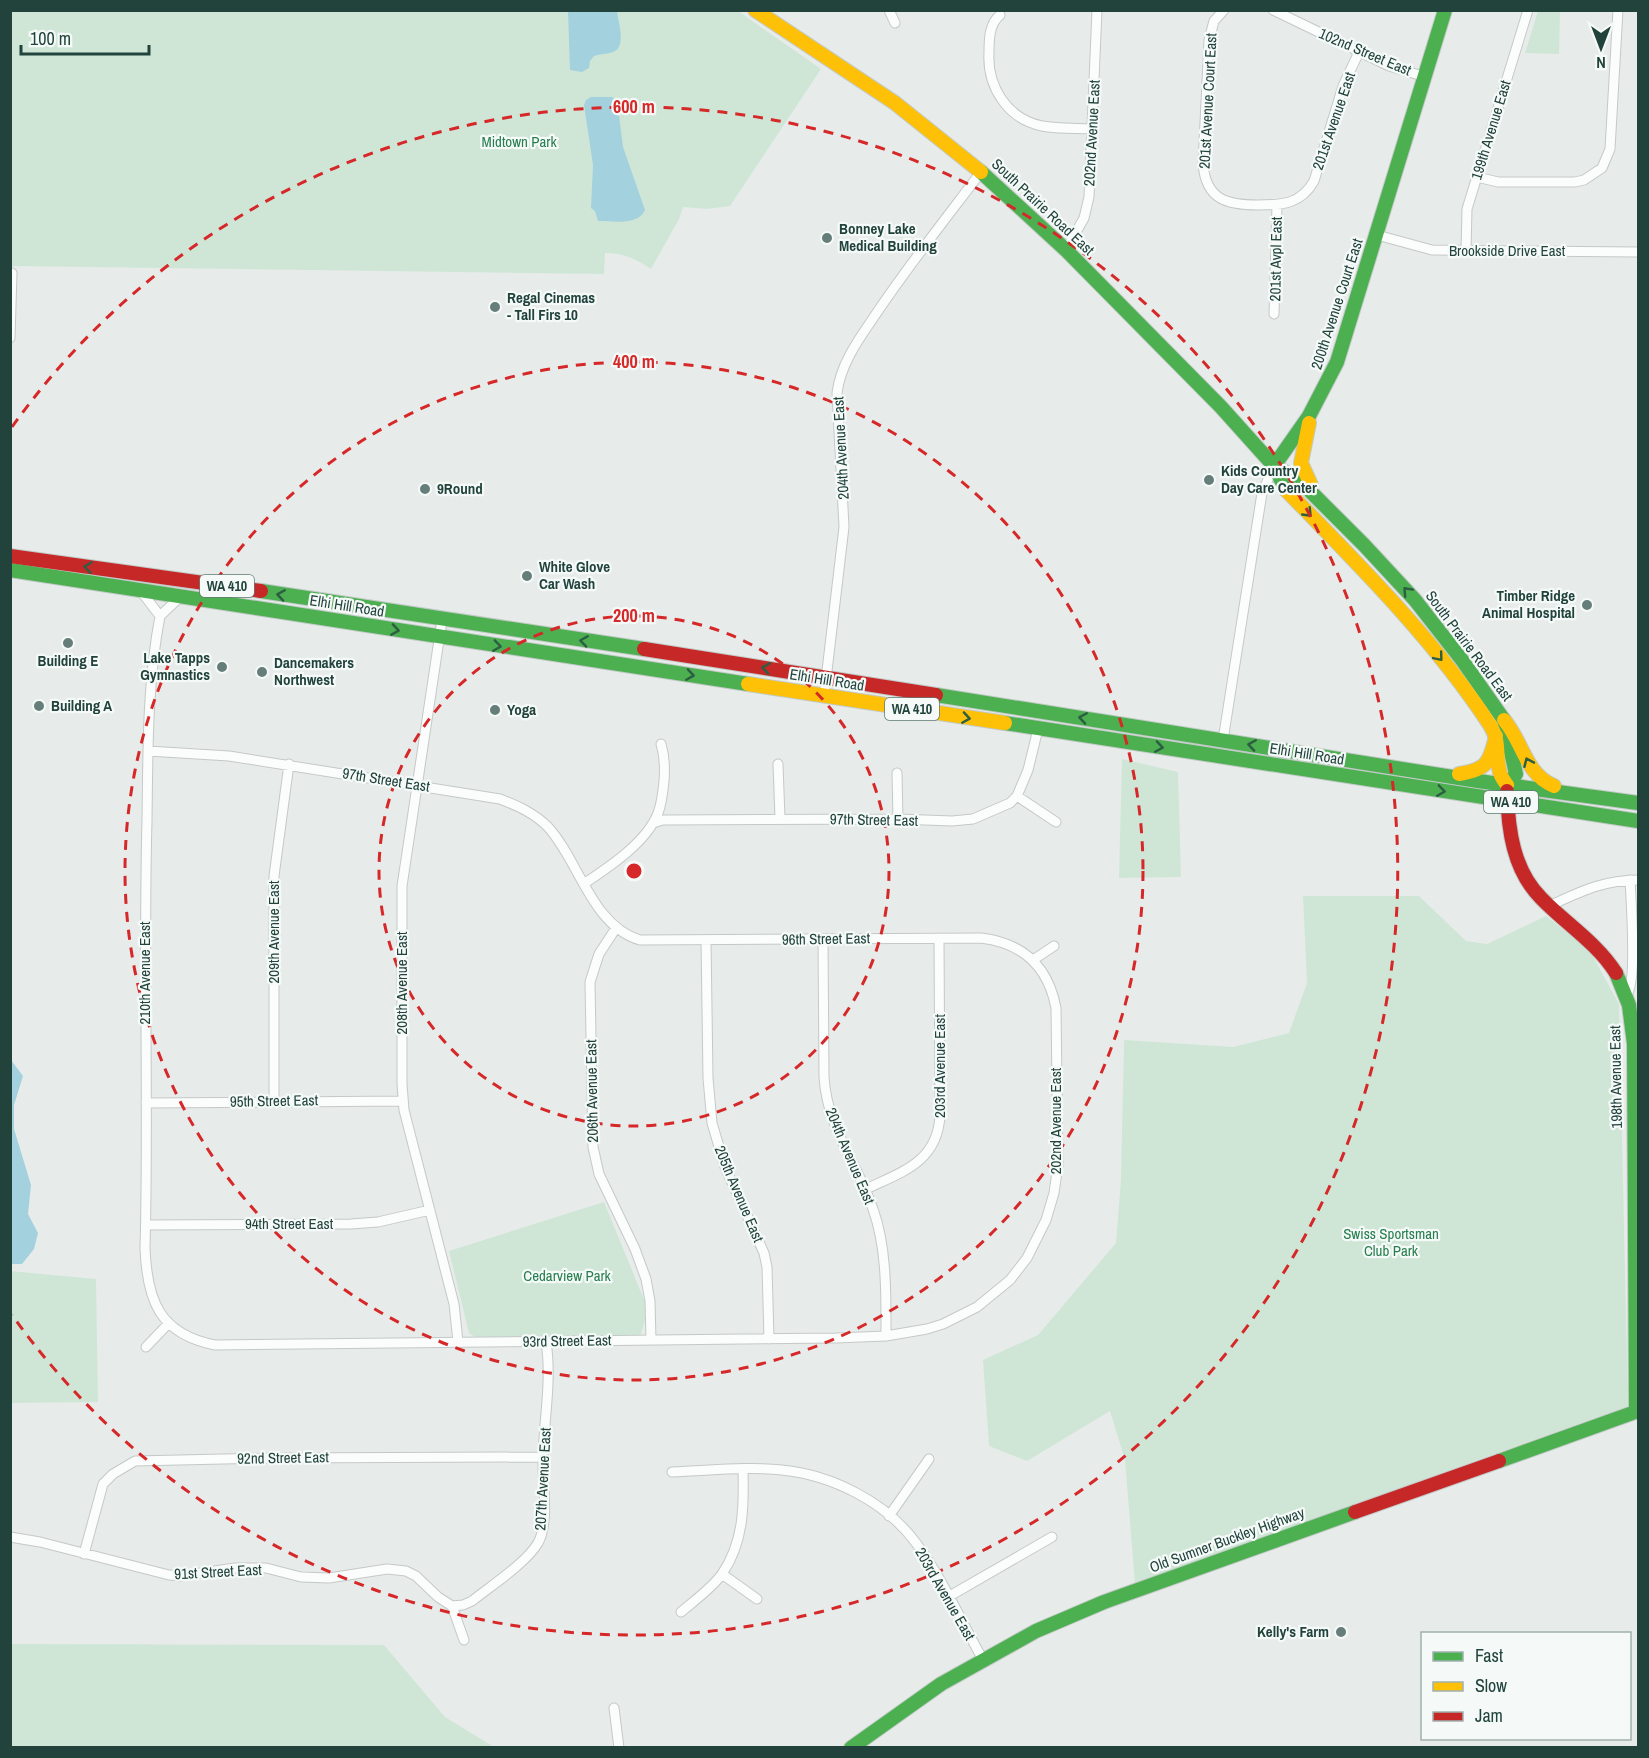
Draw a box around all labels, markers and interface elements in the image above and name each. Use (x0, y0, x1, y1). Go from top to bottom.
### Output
scale bar (21, 18, 148, 56)
north arrow (1571, 18, 1631, 78)
street label: 102nd Street East (1316, 23, 1415, 81)
text: 100 m (30, 26, 71, 51)
street label: 201st Avenue Court East (1193, 32, 1222, 169)
text: N (1596, 52, 1606, 74)
street label: 201st Avenue East (1307, 68, 1360, 173)
street label: 199th Avenue East (1465, 77, 1516, 182)
street label: 202nd Avenue East (1078, 79, 1105, 187)
text: 600 m (613, 94, 655, 119)
park label: Midtown Park (481, 131, 557, 152)
street label: South Prairie Road East (987, 153, 1100, 260)
street label: 201st Avpl East (1264, 216, 1287, 301)
place label: Bonney Lake Medical Building (839, 218, 937, 256)
marker: Bonney Lake Medical Building (820, 231, 834, 245)
street label: 200th Avenue Court East (1305, 235, 1368, 372)
street label: Brookside Drive East (1449, 240, 1566, 261)
place label: Regal Cinemas - Tall Firs 10 (507, 287, 595, 325)
marker: Regal Cinemas - Tall Firs 10 (488, 300, 502, 314)
text: 400 m (613, 349, 655, 374)
street label: 204th Avenue East (827, 395, 854, 500)
place label: Kids Country Day Care Center (1221, 460, 1317, 498)
marker: Kids Country Day Care Center (1202, 473, 1216, 487)
place label: 9Round (437, 478, 483, 499)
marker: 9Round (418, 482, 432, 496)
one-way arrow (1301, 506, 1312, 516)
place label: White Glove Car Wash (539, 556, 610, 594)
one-way arrow (83, 561, 93, 574)
marker: White Glove Car Wash (520, 569, 534, 583)
road number: WA 410 (200, 575, 254, 597)
place label: Timber Ridge Animal Hospital (1482, 585, 1575, 623)
street label: South Prairie Road East (1421, 586, 1518, 706)
one-way arrow (1403, 587, 1414, 598)
one-way arrow (276, 589, 286, 601)
street label: Elhi Hill Road (308, 589, 386, 622)
marker: Timber Ridge Animal Hospital (1580, 598, 1594, 612)
text: 200 m (613, 603, 655, 628)
one-way arrow (390, 624, 399, 636)
one-way arrow (579, 635, 588, 647)
marker: Building E (61, 636, 75, 650)
one-way arrow (493, 639, 502, 651)
place label: Lake Tapps Gymnastics (140, 647, 210, 685)
place label: Building E (38, 650, 98, 671)
one-way arrow (1432, 650, 1443, 661)
place label: Dancemakers Northwest (274, 652, 354, 690)
marker: Lake Tapps Gymnastics (215, 660, 229, 674)
one-way arrow (761, 663, 770, 675)
street label: Elhi Hill Road (788, 663, 866, 696)
marker: Dancemakers Northwest (255, 665, 269, 679)
one-way arrow (685, 668, 695, 681)
place label: Building A (51, 695, 112, 716)
road number: WA 410 (885, 698, 939, 720)
marker: Building A (32, 699, 46, 713)
place label: Yoga (507, 699, 536, 720)
marker: Yoga (488, 703, 502, 717)
one-way arrow (961, 711, 971, 723)
one-way arrow (1078, 712, 1087, 724)
street label: Elhi Hill Road (1268, 737, 1346, 770)
one-way arrow (1247, 739, 1257, 751)
one-way arrow (1154, 741, 1163, 753)
one-way arrow (1523, 758, 1535, 769)
street label: 97th Street East (341, 762, 432, 797)
one-way arrow (1437, 784, 1446, 796)
road number: WA 410 (1484, 791, 1538, 813)
street label: 97th Street East (830, 808, 919, 831)
centre of rings (624, 861, 644, 881)
street label: 209th Avenue East (263, 880, 284, 984)
street label: 210th Avenue East (134, 921, 155, 1025)
street label: 96th Street East (782, 927, 871, 950)
street label: 208th Avenue East (391, 931, 412, 1035)
street label: 203rd Avenue East (929, 1014, 950, 1118)
street label: 198th Avenue East (1604, 1025, 1627, 1129)
street label: 206th Avenue East (580, 1039, 603, 1143)
street label: 202nd Avenue East (1045, 1067, 1066, 1174)
street label: 95th Street East (230, 1089, 319, 1112)
street label: 204th Avenue East (821, 1104, 880, 1208)
street label: 205th Avenue East (710, 1142, 769, 1246)
street label: 94th Street East (245, 1213, 334, 1234)
park label: Swiss Sportsman Club Park (1343, 1223, 1439, 1261)
park label: Cedarview Park (523, 1265, 612, 1286)
street label: 93rd Street East (522, 1329, 612, 1352)
street label: 207th Avenue East (529, 1426, 556, 1531)
street label: 92nd Street East (237, 1446, 330, 1469)
street label: Old Sumner Buckley Highway (1146, 1501, 1308, 1577)
street label: 203rd Avenue East (910, 1544, 981, 1644)
street label: 91st Street East (174, 1559, 263, 1584)
place label: Kelly's Farm (1257, 1621, 1329, 1642)
marker: Kelly's Farm (1334, 1625, 1348, 1639)
legend (1421, 1632, 1631, 1740)
text: Fast (1475, 1643, 1503, 1668)
text: Slow (1475, 1673, 1507, 1698)
text: Jam (1475, 1703, 1503, 1728)

